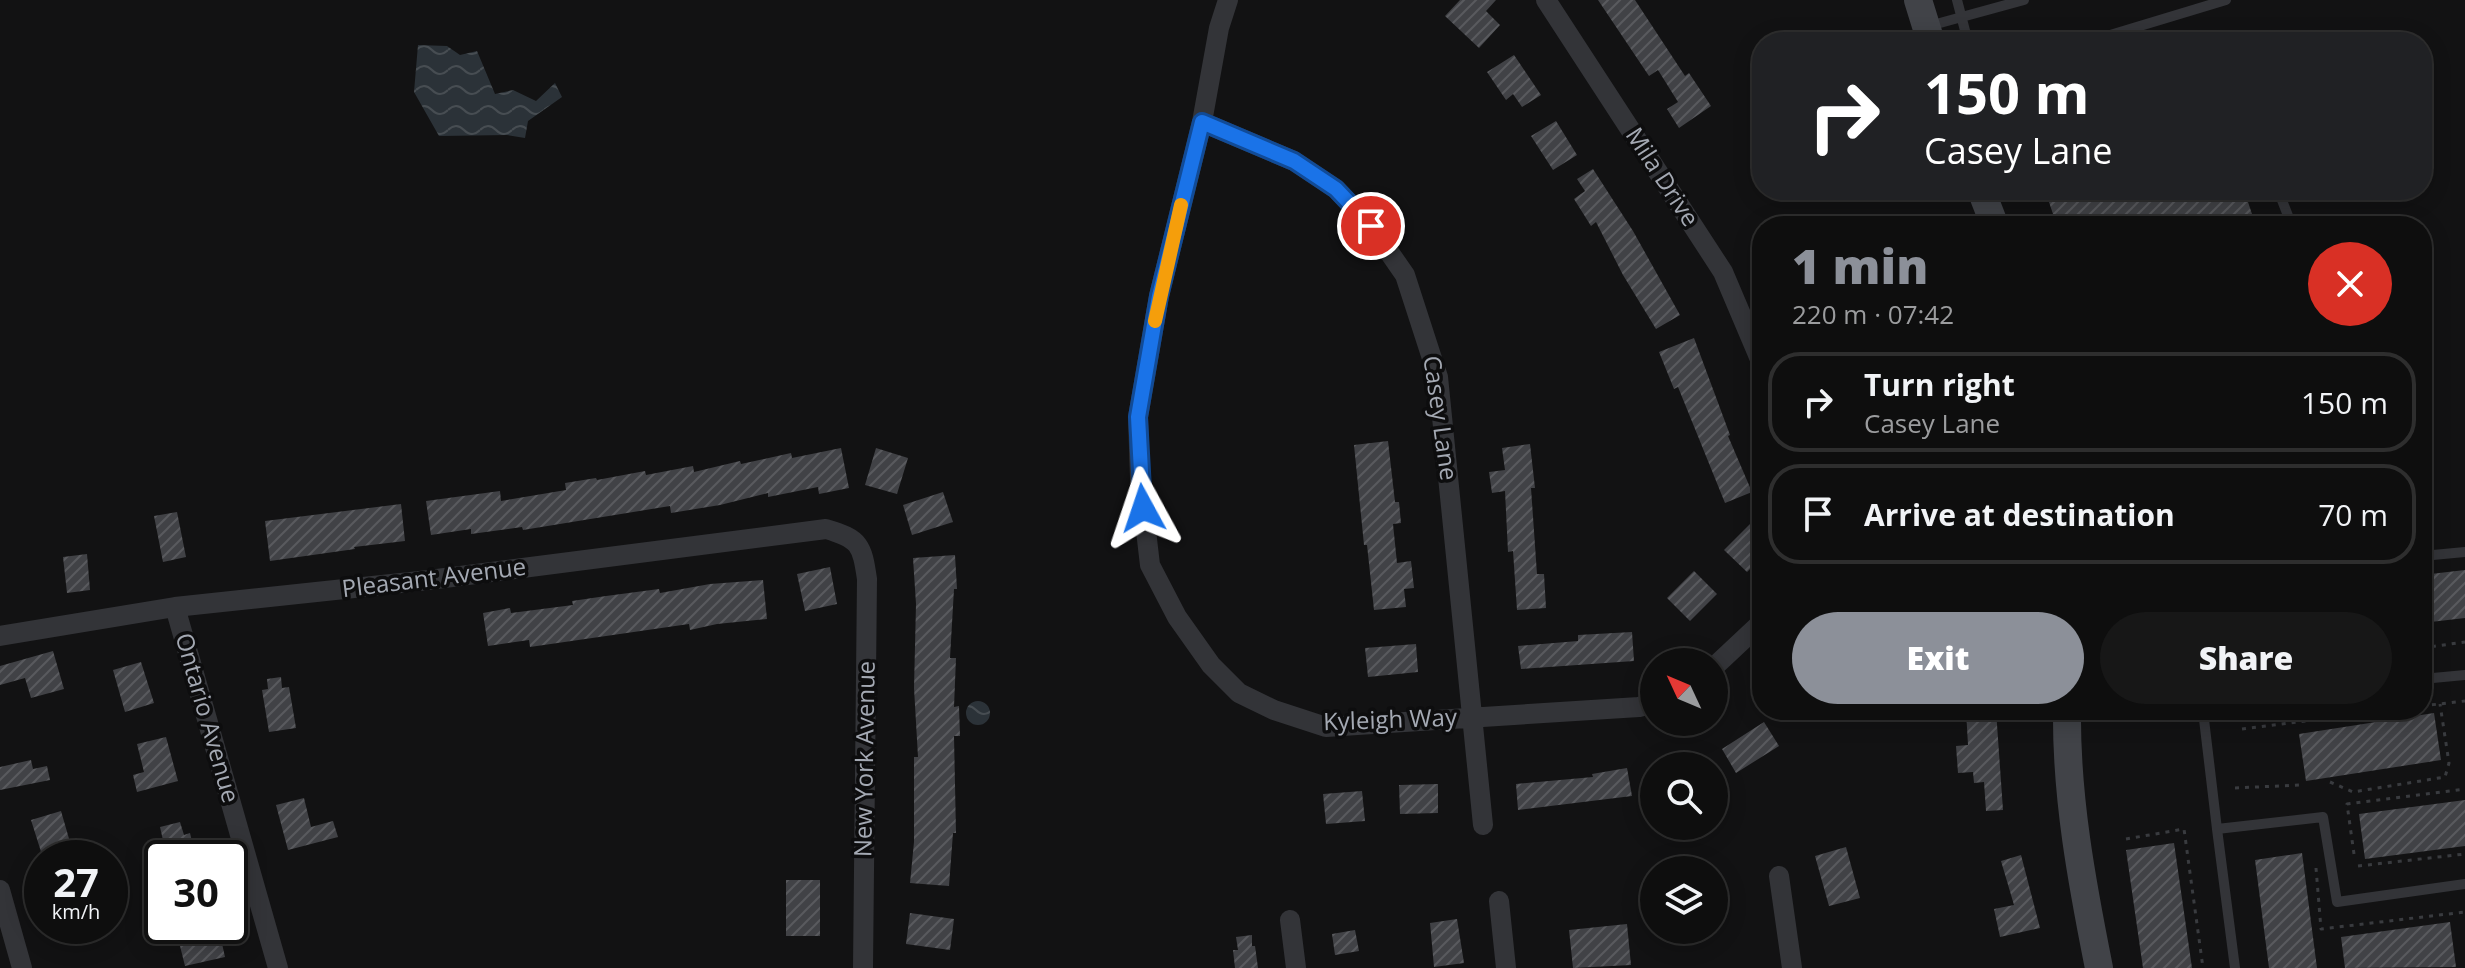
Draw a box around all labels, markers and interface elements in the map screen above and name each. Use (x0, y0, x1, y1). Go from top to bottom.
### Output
text: 150 m (1924, 54, 2090, 130)
icon: right (1792, 64, 1896, 168)
street label: Mila Drive (1619, 120, 1708, 232)
text: Casey Lane (1924, 126, 2113, 175)
pin (1337, 192, 1405, 260)
icon: arrive (1349, 204, 1393, 248)
text: 1 min (1792, 233, 1928, 298)
button: close (2308, 242, 2392, 326)
text: 220 m · 07:42 (1792, 296, 1954, 332)
street label: Casey Lane (1416, 353, 1467, 482)
text: Turn right (1864, 364, 2015, 405)
icon: right (1796, 380, 1840, 424)
text: 150 m (2301, 382, 2388, 423)
text: Casey Lane (1864, 405, 2000, 441)
position arrow (1101, 466, 1185, 550)
icon: arrive (1796, 492, 1840, 536)
text: Arrive at destination (1864, 494, 2175, 535)
text: 70 m (2318, 494, 2388, 535)
street label: Pleasant Avenue (340, 549, 528, 604)
button: Exit (1792, 612, 2084, 704)
button: Share (2100, 612, 2392, 704)
street label: Ontario Avenue (168, 629, 248, 806)
north arrow (1640, 648, 1728, 736)
map controls (1640, 648, 1728, 944)
street label: New York Avenue (845, 660, 882, 857)
street label: Kyleigh Way (1322, 700, 1458, 737)
button: search (1640, 752, 1728, 840)
speed limit sign: 30 (144, 840, 248, 944)
text: 27 (53, 854, 99, 909)
button: layers (1640, 856, 1728, 944)
text: km/h (52, 898, 100, 925)

